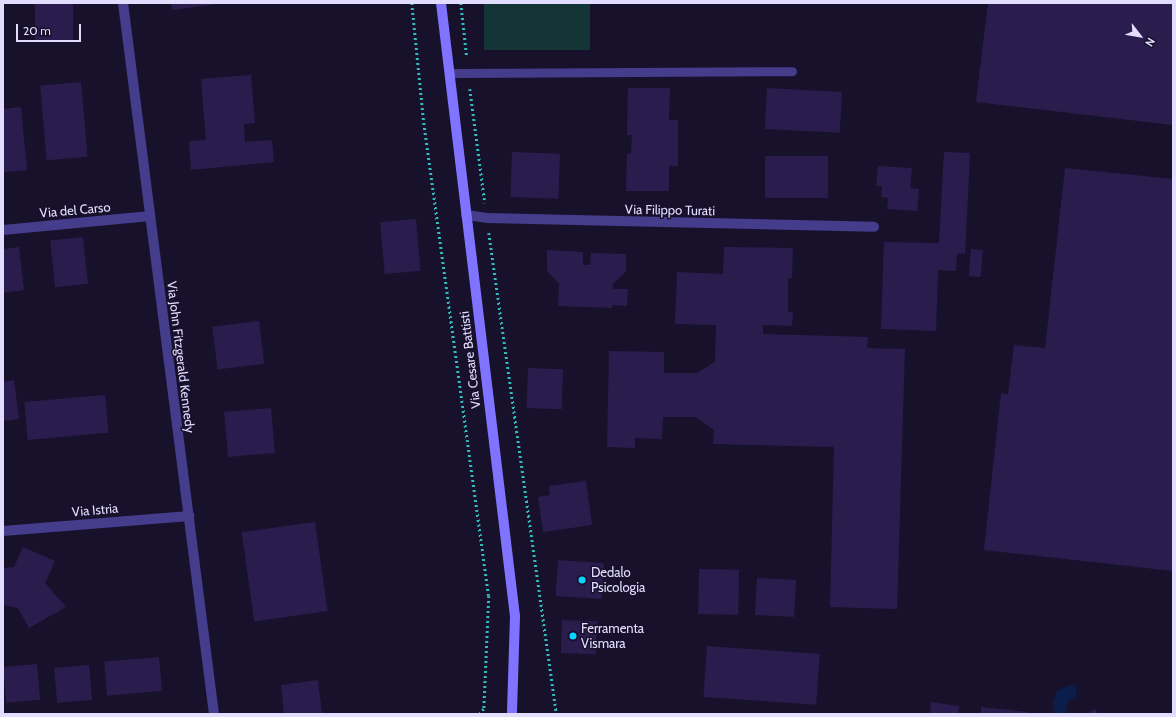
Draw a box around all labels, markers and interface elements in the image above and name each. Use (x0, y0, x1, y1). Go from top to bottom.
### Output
scale bar (18, 16, 83, 42)
north arrow (1120, 16, 1160, 56)
text: 20 m (23, 23, 51, 38)
text: N (1142, 35, 1158, 49)
street label: Via del Carso (39, 199, 111, 221)
street label: Via Filippo Turati (625, 201, 715, 219)
street label: Via John Fitzgerald Kennedy (164, 280, 198, 434)
street label: Via Cesare Battisti (456, 310, 484, 410)
street label: Via Istria (71, 500, 119, 520)
place label: Dedalo Psicologia (591, 565, 645, 596)
marker: Dedalo Psicologia (576, 574, 588, 586)
place label: Ferramenta Vismara (581, 621, 644, 652)
marker: Ferramenta Vismara (568, 631, 578, 641)

